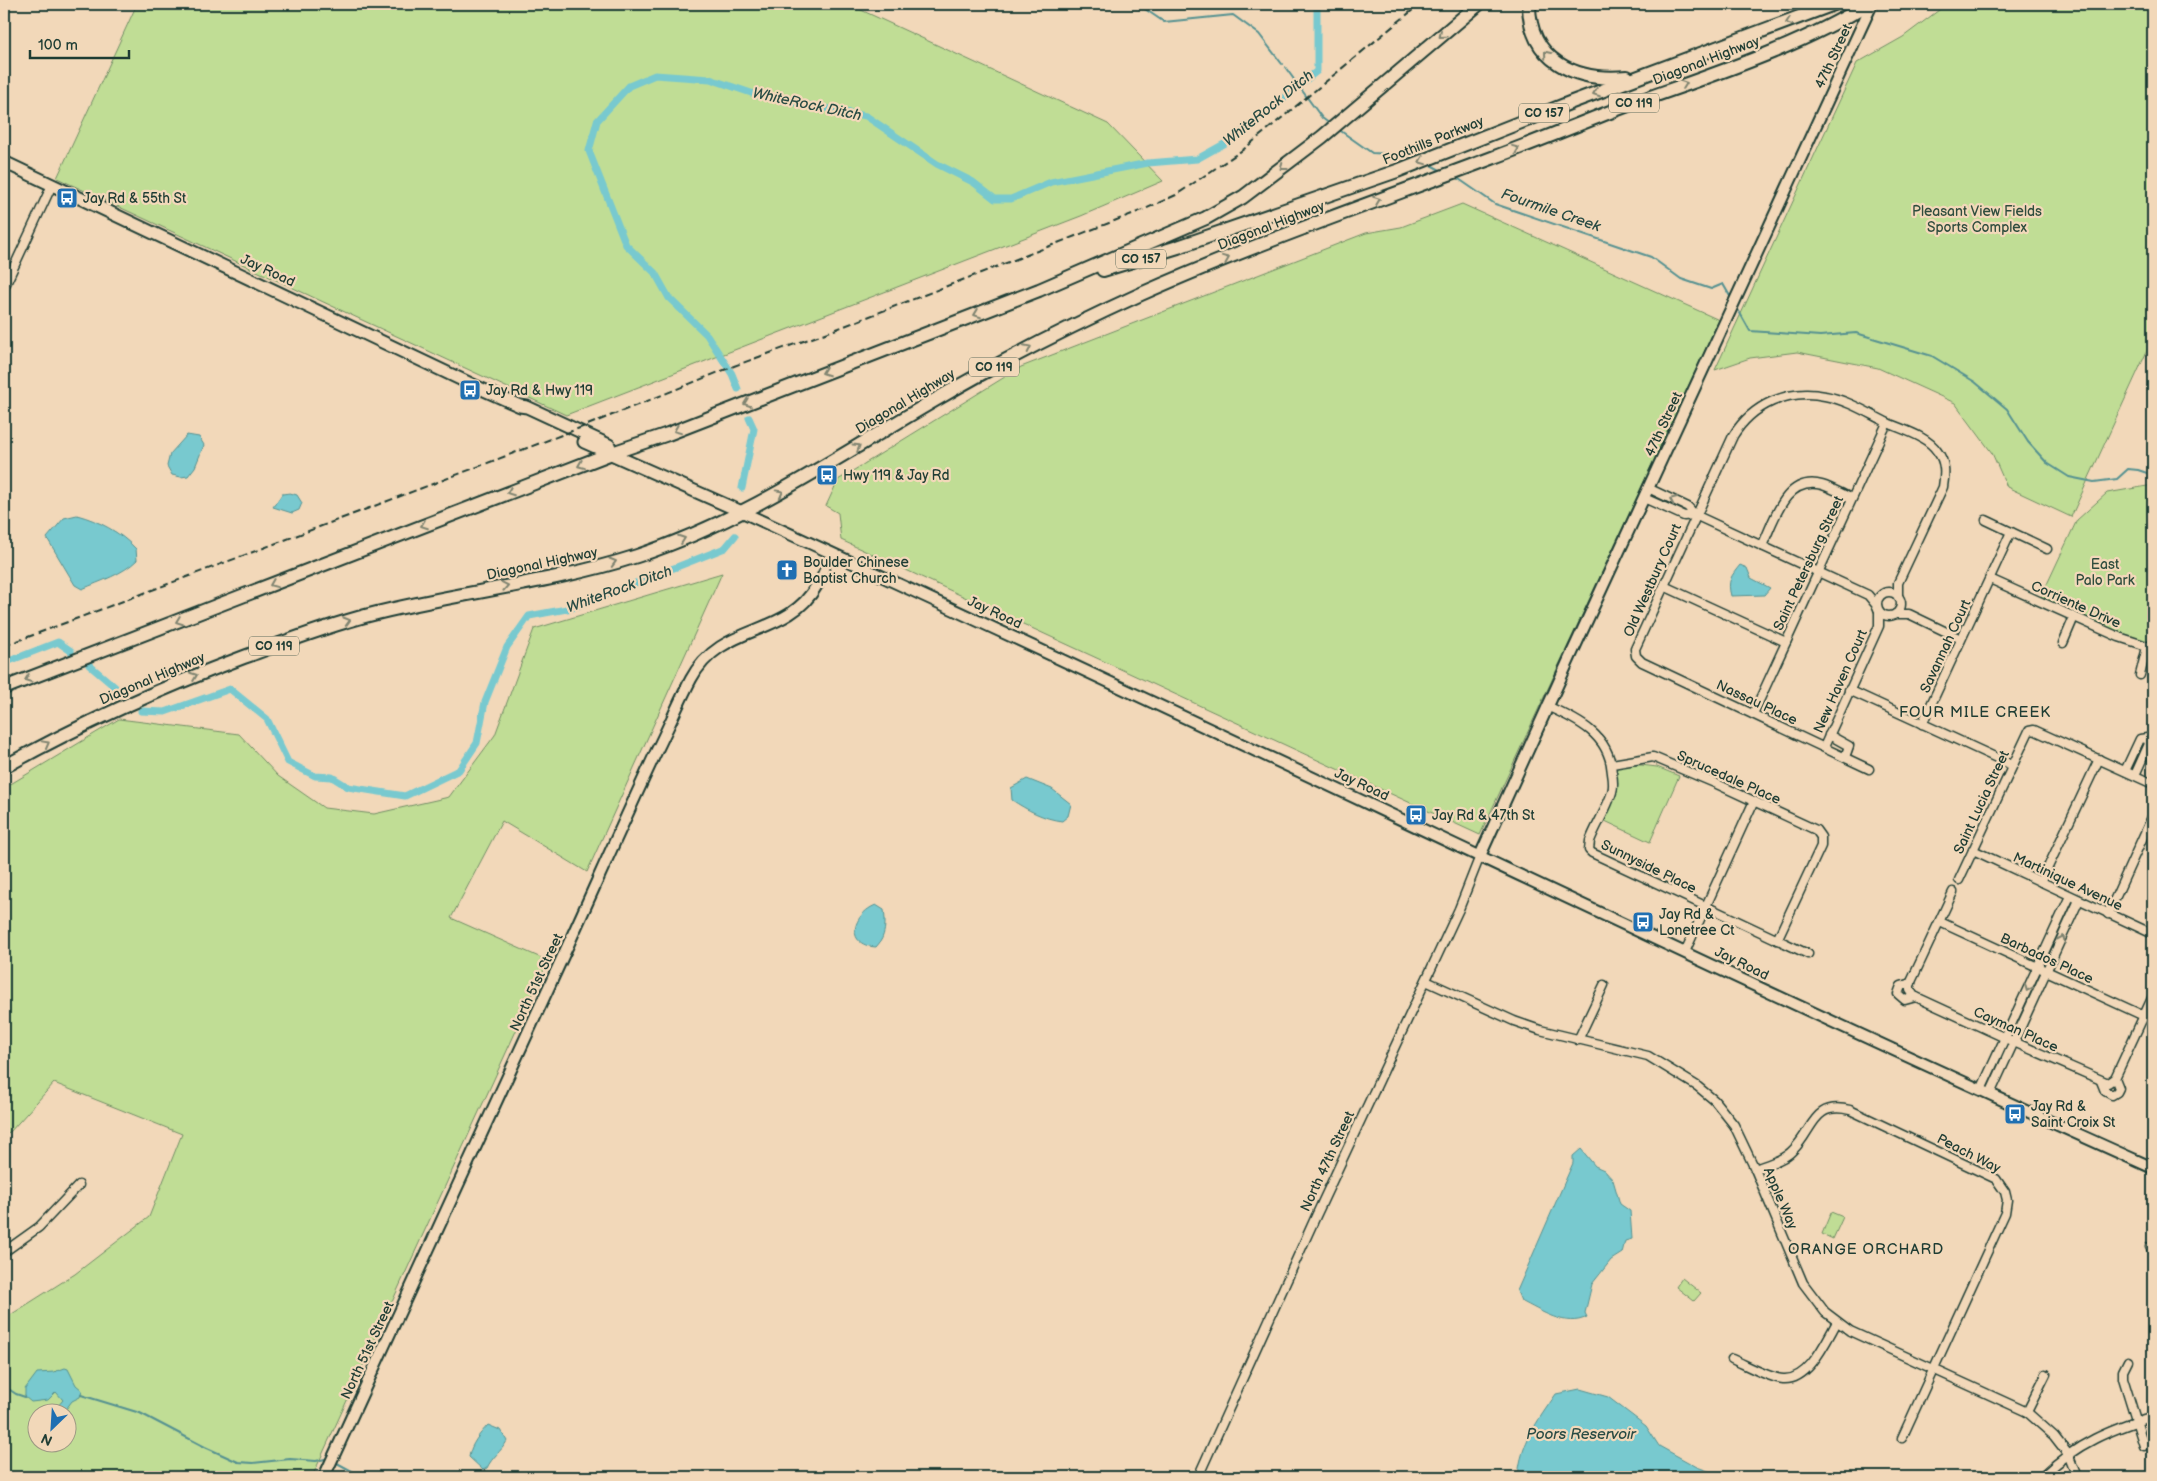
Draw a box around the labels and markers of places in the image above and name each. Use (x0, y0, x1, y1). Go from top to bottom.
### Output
bus stop icon: Jay Rd & 55th St (55, 186, 79, 210)
place label: Jay Rd & 55th St (83, 190, 187, 207)
bus stop icon: Jay Rd & Hwy 119 (458, 378, 482, 402)
place label: Jay Rd & Hwy 119 (486, 382, 593, 399)
bus stop icon: Hwy 119 & Jay Rd (815, 463, 839, 487)
place label: Hwy 119 & Jay Rd (843, 467, 949, 484)
place label: Boulder Chinese Baptist Church (803, 554, 909, 587)
church icon: Boulder Chinese Baptist Church (775, 558, 799, 582)
bus stop icon: Jay Rd & 47th St (1404, 803, 1428, 827)
place label: Jay Rd & 47th St (1432, 807, 1535, 824)
place label: Jay Rd & Lonetree Ct (1659, 906, 1735, 939)
bus stop icon: Jay Rd & Lonetree Ct (1631, 910, 1655, 934)
place label: Jay Rd & Saint Croix St (2031, 1098, 2116, 1131)
bus stop icon: Jay Rd & Saint Croix St (2003, 1102, 2027, 1126)

